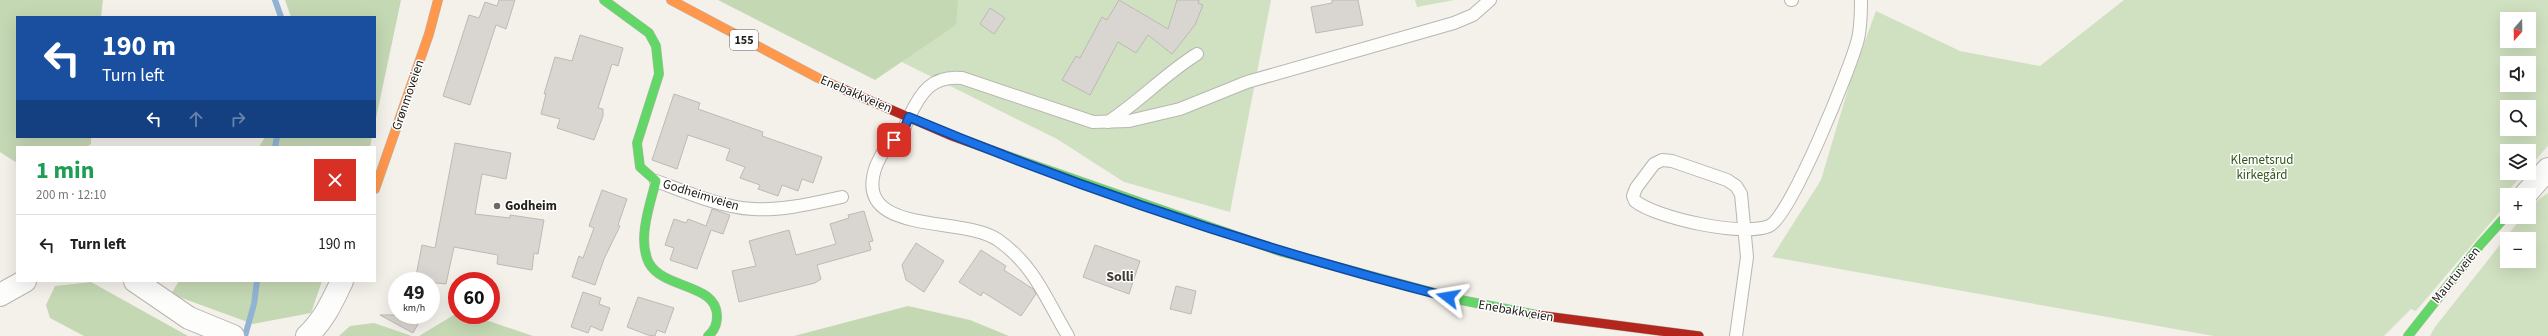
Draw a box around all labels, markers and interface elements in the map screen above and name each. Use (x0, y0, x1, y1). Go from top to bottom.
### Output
north arrow (2500, 12, 2536, 48)
map controls (2500, 12, 2536, 268)
text: 190 m (102, 26, 176, 66)
road number: 155 (730, 30, 758, 50)
icon: left (36, 32, 88, 84)
button: sound (2500, 56, 2536, 92)
street label: Grønmoveien (388, 57, 428, 133)
text: Turn left (102, 63, 164, 88)
street label: Enebakkveien (817, 71, 895, 117)
button: search (2500, 100, 2536, 136)
icon: left (143, 108, 165, 130)
icon: ahead (185, 108, 207, 130)
icon: right (227, 108, 249, 130)
pin (877, 123, 911, 157)
icon: arrive (883, 129, 905, 151)
button: layers (2500, 144, 2536, 180)
park label: Klemetsrud kirkegård (2231, 151, 2293, 184)
text: 1 min (36, 153, 94, 188)
button: close (314, 159, 356, 201)
street label: Godheimveien (661, 175, 741, 215)
text: 200 m · 12:10 (36, 186, 106, 204)
button: + (2500, 188, 2536, 224)
place label: Godheim (505, 197, 557, 215)
marker: Godheim (492, 201, 502, 211)
button: − (2500, 232, 2536, 268)
icon: left (36, 234, 58, 256)
text: Turn left (70, 234, 126, 255)
text: 190 m (318, 234, 356, 255)
street label: Maurtuveien (2428, 243, 2484, 307)
district label: Solli (1106, 267, 1134, 287)
speed limit sign: 60 (448, 272, 500, 324)
position arrow (1427, 276, 1469, 318)
text: 49 (403, 279, 425, 307)
street label: Enebakkveien (1477, 296, 1555, 326)
text: km/h (403, 301, 425, 315)

